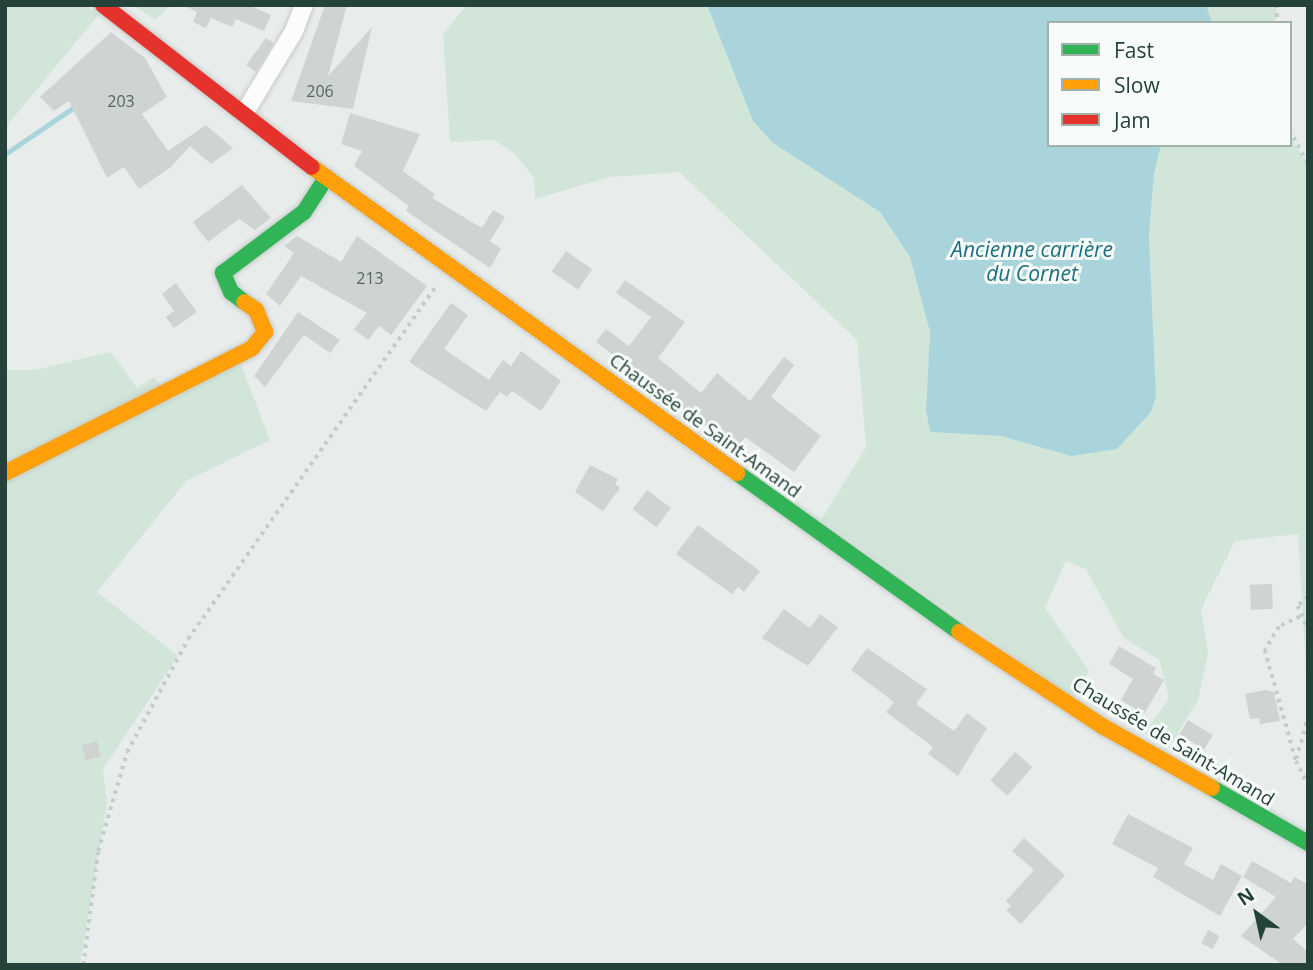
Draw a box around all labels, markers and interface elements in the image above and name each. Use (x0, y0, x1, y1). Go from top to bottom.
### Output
legend (1047, 21, 1292, 147)
text: Fast (1114, 36, 1154, 64)
text: Slow (1114, 71, 1160, 99)
house number: 206 (306, 81, 334, 101)
house number: 203 (107, 91, 135, 111)
text: Jam (1114, 106, 1151, 134)
water label: Ancienne carrière du Cornet (951, 236, 1113, 286)
house number: 213 (356, 268, 384, 288)
street label: Chaussée de Saint-Amand (605, 349, 805, 503)
street label: Chaussée de Saint-Amand (1068, 673, 1278, 811)
north arrow (1222, 879, 1292, 949)
text: N (1232, 881, 1259, 912)

